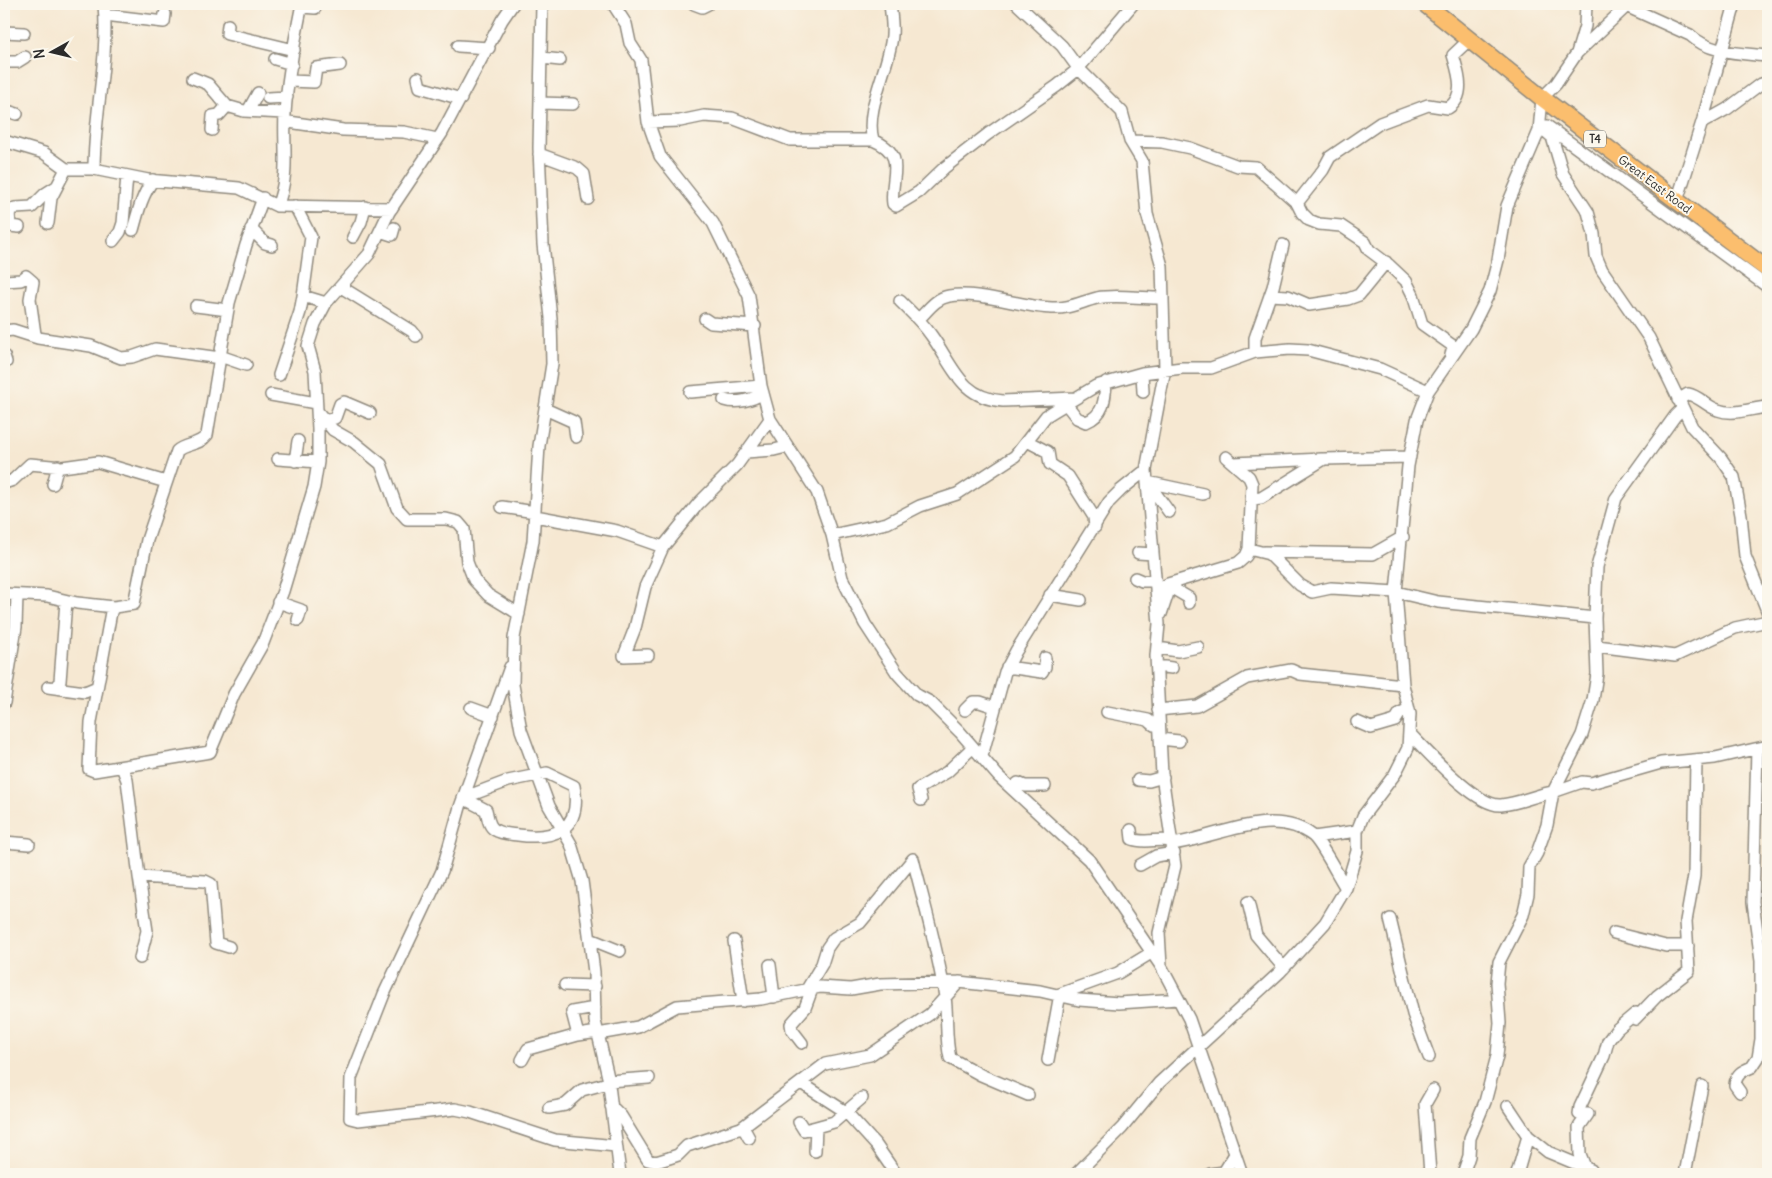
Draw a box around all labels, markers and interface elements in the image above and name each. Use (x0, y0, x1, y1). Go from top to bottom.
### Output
north arrow (28, 28, 78, 78)
text: N (30, 48, 49, 60)
road number: T4 (1584, 130, 1606, 148)
street label: Great East Road (1615, 152, 1695, 216)

